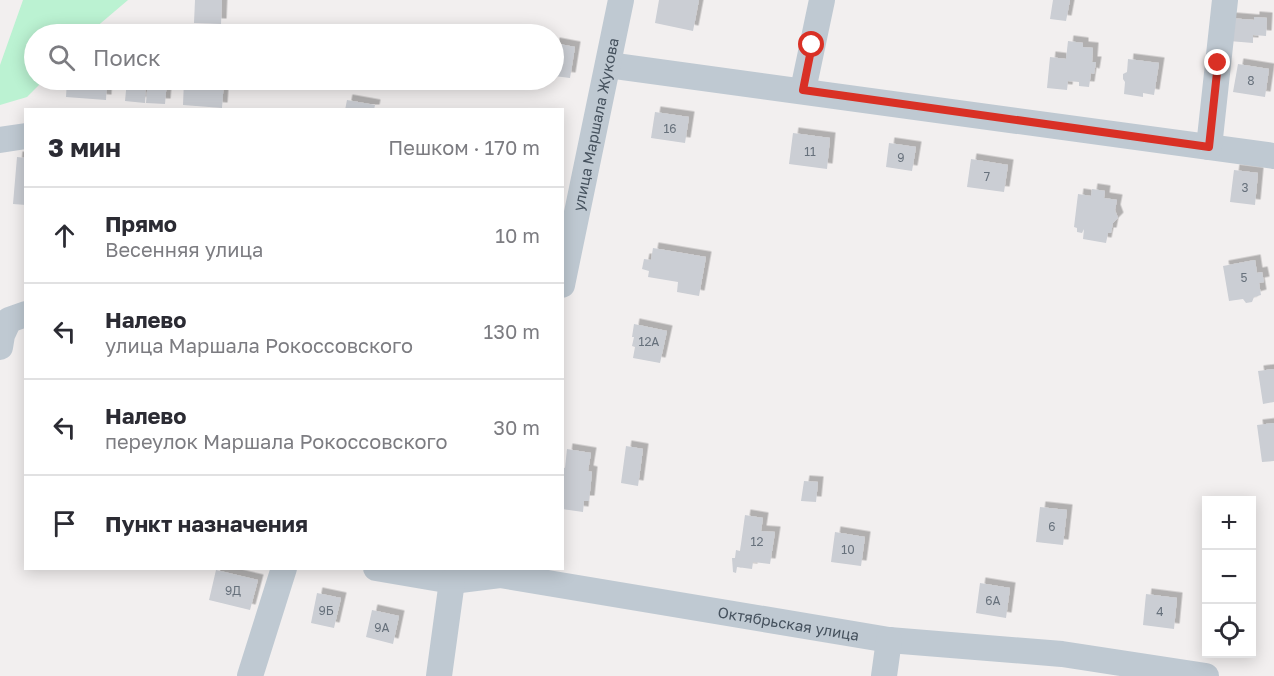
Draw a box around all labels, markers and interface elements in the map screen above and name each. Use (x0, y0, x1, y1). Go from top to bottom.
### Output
search box (24, 24, 564, 90)
route start (798, 31, 824, 57)
street label: улица Маршала Жукова (569, 36, 622, 213)
icon: search (45, 41, 78, 74)
text: Поиск (93, 44, 161, 71)
route end (1204, 49, 1230, 75)
house number: 8 (1247, 73, 1255, 88)
house number: 16 (663, 121, 677, 136)
text: 3 мин (48, 132, 121, 163)
text: Пешком · 170 m (388, 135, 540, 159)
house number: 11 (804, 144, 816, 159)
house number: 9 (897, 150, 905, 165)
house number: 7 (984, 169, 990, 184)
house number: 3 (1241, 180, 1249, 195)
text: Прямо (105, 210, 177, 237)
icon: ahead (48, 219, 81, 252)
text: 10 m (495, 223, 540, 247)
text: Весенняя улица (105, 237, 263, 261)
house number: 5 (1241, 270, 1248, 285)
text: Налево (105, 306, 187, 333)
icon: left (48, 315, 81, 348)
text: 130 m (484, 319, 540, 343)
text: улица Маршала Рокоссовского (105, 333, 413, 357)
house number: 12А (639, 334, 659, 349)
text: Налево (105, 402, 187, 429)
icon: left (48, 411, 81, 444)
text: 30 m (493, 415, 540, 439)
text: переулок Маршала Рокоссовского (105, 429, 448, 453)
map controls (1202, 496, 1256, 658)
button: + (1202, 496, 1256, 550)
icon: arrive (48, 507, 81, 540)
text: Пункт назначения (105, 510, 308, 537)
house number: 6 (1048, 519, 1056, 534)
house number: 12 (751, 534, 763, 549)
house number: 10 (841, 542, 855, 557)
button: − (1202, 550, 1256, 604)
house number: 9Д (225, 583, 241, 598)
house number: 6А (985, 593, 1001, 608)
house number: 9Б (318, 603, 334, 618)
street label: Октябрьская улица (716, 603, 861, 644)
house number: 4 (1156, 604, 1164, 619)
button: locate (1202, 604, 1256, 658)
house number: 9А (374, 620, 390, 635)

